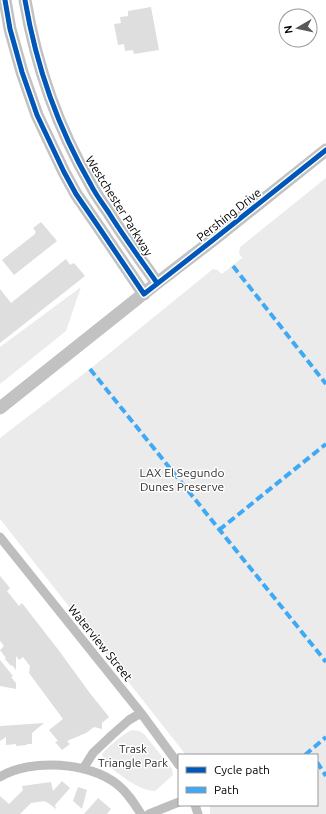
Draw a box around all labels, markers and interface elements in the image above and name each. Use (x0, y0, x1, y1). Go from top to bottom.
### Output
north arrow (278, 8, 318, 48)
text: N (282, 25, 295, 35)
street label: Westchester Parkway (83, 153, 156, 258)
street label: Pershing Drive (194, 185, 263, 244)
park label: LAX El Segundo Dunes Preserve (140, 466, 224, 493)
street label: Waterview Street (66, 602, 135, 684)
park label: Trask Triangle Park (98, 742, 168, 769)
legend (178, 754, 318, 806)
text: Cycle path (214, 763, 270, 776)
text: Path (214, 783, 239, 796)

